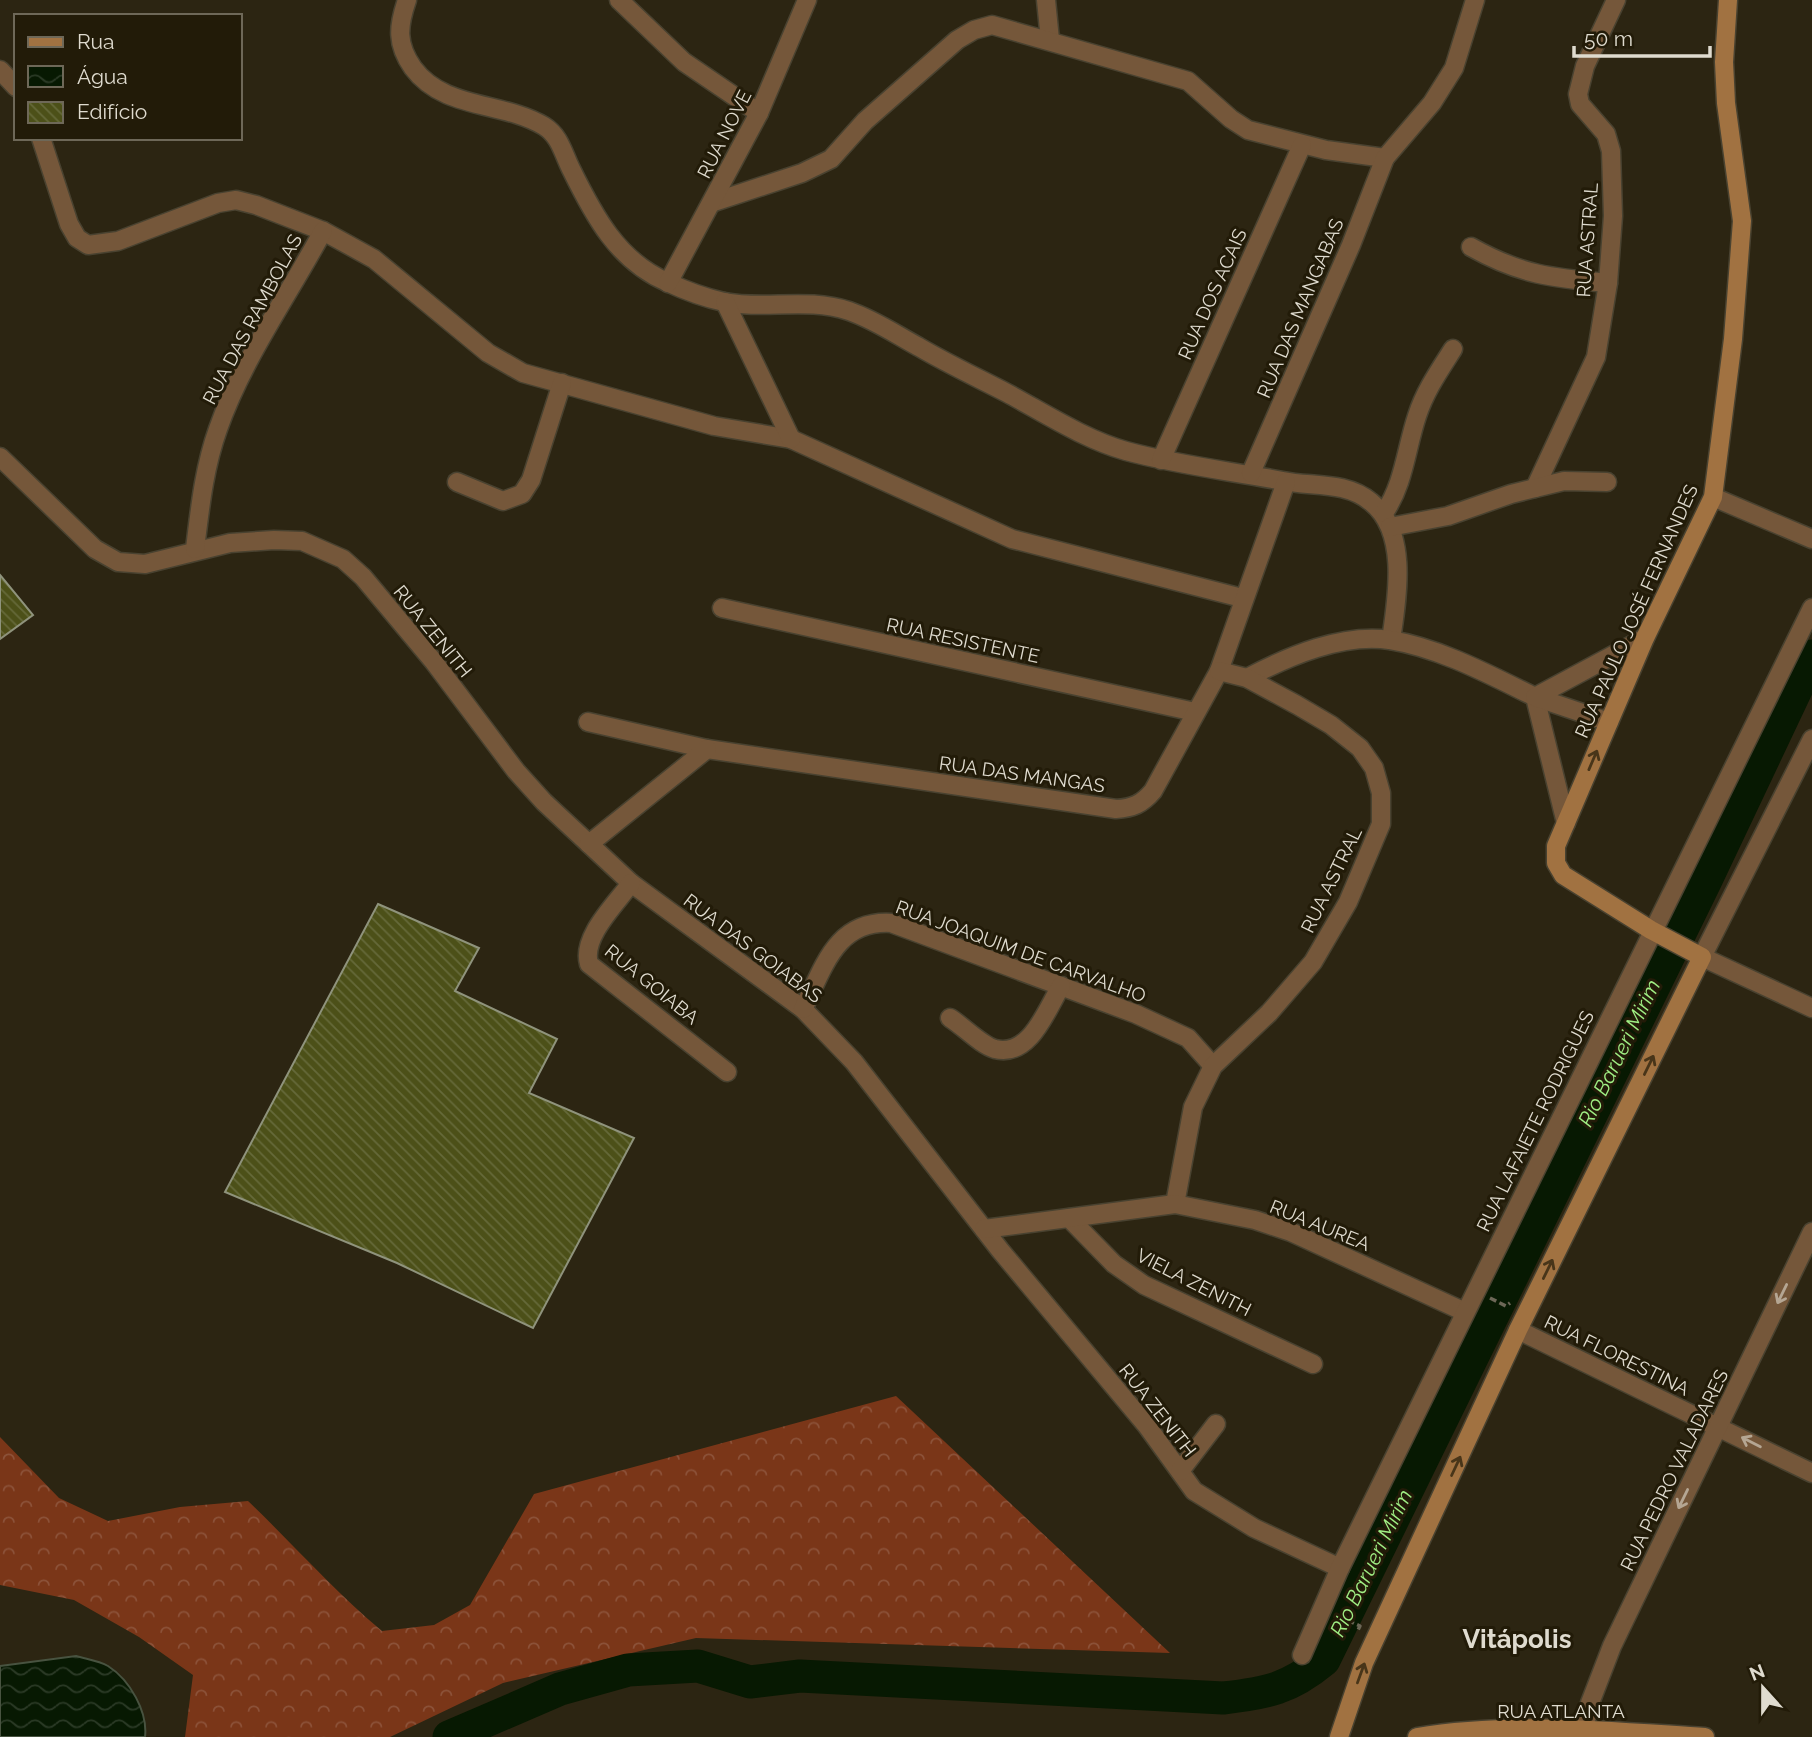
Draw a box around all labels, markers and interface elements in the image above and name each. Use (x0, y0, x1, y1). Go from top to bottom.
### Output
legend (14, 14, 242, 140)
scale bar (1574, 14, 1710, 58)
text: 50 m (1584, 26, 1633, 51)
text: Rua (77, 29, 114, 54)
text: Água (77, 64, 128, 89)
street label: RUA NOVE (692, 86, 756, 182)
text: Edifício (77, 99, 147, 124)
street label: RUA ASTRAL (1572, 182, 1602, 298)
street label: RUA DAS MANGABAS (1252, 215, 1348, 401)
street label: RUA DOS ACAIS (1173, 225, 1251, 363)
street label: RUA DAS RAMBOLAS (198, 230, 306, 408)
street label: RUA PAULO JOSÉ FERNANDES (1570, 481, 1702, 741)
street label: RUA ZENITH (389, 581, 477, 681)
street label: RUA RESISTENTE (884, 613, 1042, 667)
one-way arrow (1587, 750, 1600, 771)
street label: RUA DAS MANGAS (938, 751, 1106, 797)
street label: RUA ASTRAL (1296, 824, 1366, 936)
street label: RUA DAS GOIABAS (680, 889, 826, 1007)
street label: RUA JOAQUIM DE CARVALHO (893, 895, 1149, 1007)
street label: RUA GOIABA (601, 940, 703, 1028)
water label: Rio Barueri Mirim (1573, 975, 1665, 1131)
street label: RUA LAFAIETE RODRIGUES (1472, 1007, 1598, 1235)
one-way arrow (1642, 1055, 1656, 1076)
street label: RUA AUREA (1267, 1195, 1373, 1255)
street label: VIELA ZENITH (1133, 1244, 1255, 1320)
one-way arrow (1542, 1259, 1555, 1280)
one-way arrow (1775, 1283, 1789, 1304)
street label: RUA FLORESTINA (1541, 1310, 1693, 1400)
street label: RUA ZENITH (1115, 1359, 1201, 1461)
street label: RUA PEDRO VALADARES (1616, 1366, 1732, 1574)
one-way arrow (1741, 1435, 1762, 1449)
one-way arrow (1450, 1455, 1463, 1476)
water label: Rio Barueri Mirim (1325, 1485, 1417, 1641)
one-way arrow (1676, 1487, 1689, 1509)
district label: Vitápolis (1462, 1624, 1572, 1654)
north arrow (1728, 1653, 1798, 1723)
text: N (1746, 1659, 1768, 1685)
one-way arrow (1356, 1662, 1369, 1684)
street label: RUA ATLANTA (1497, 1700, 1625, 1722)

